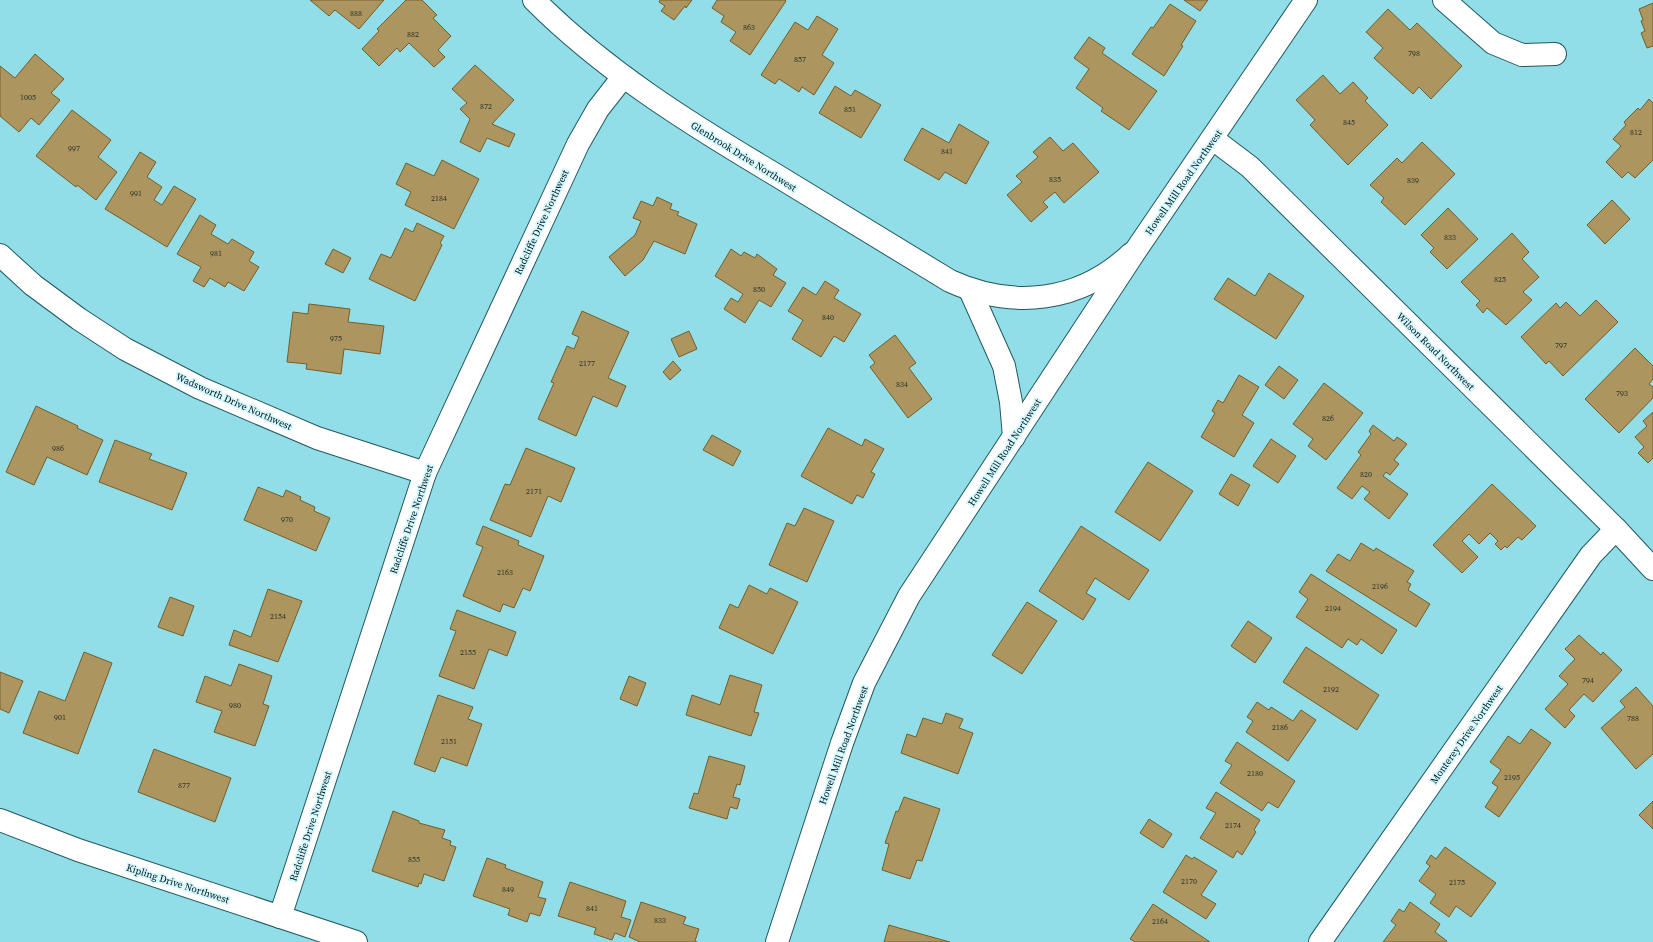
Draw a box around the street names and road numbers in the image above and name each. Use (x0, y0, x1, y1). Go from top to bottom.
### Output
street label: Glenbrook Drive Northwest (688, 119, 800, 195)
street label: Howell Mill Road Northwest (1142, 127, 1225, 237)
street label: Radcliffe Drive Northwest (511, 167, 572, 277)
street label: Wilson Road Northwest (1394, 310, 1478, 394)
street label: Wadsworth Drive Northwest (174, 370, 295, 433)
street label: Howell Mill Road Northwest (965, 396, 1044, 508)
street label: Radcliffe Drive Northwest (387, 462, 437, 575)
street label: Monterey Drive Northwest (1427, 682, 1506, 786)
street label: Howell Mill Road Northwest (816, 683, 871, 806)
street label: Radcliffe Drive Northwest (287, 769, 335, 883)
street label: Kipling Drive Northwest (125, 861, 232, 906)

